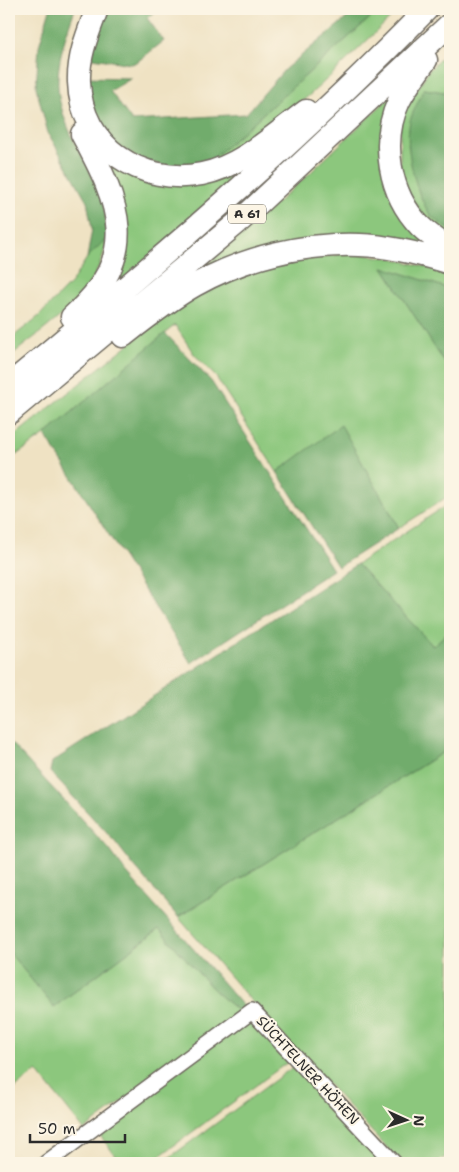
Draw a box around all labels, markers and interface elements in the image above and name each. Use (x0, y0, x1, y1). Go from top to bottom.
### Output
road number: A 61 (228, 204, 266, 223)
street label: SÜCHTELNER HÖHEN (253, 1012, 363, 1128)
north arrow (382, 1094, 432, 1144)
scale bar (30, 1112, 125, 1144)
text: N (410, 1115, 428, 1127)
text: 50 m (38, 1119, 76, 1139)

